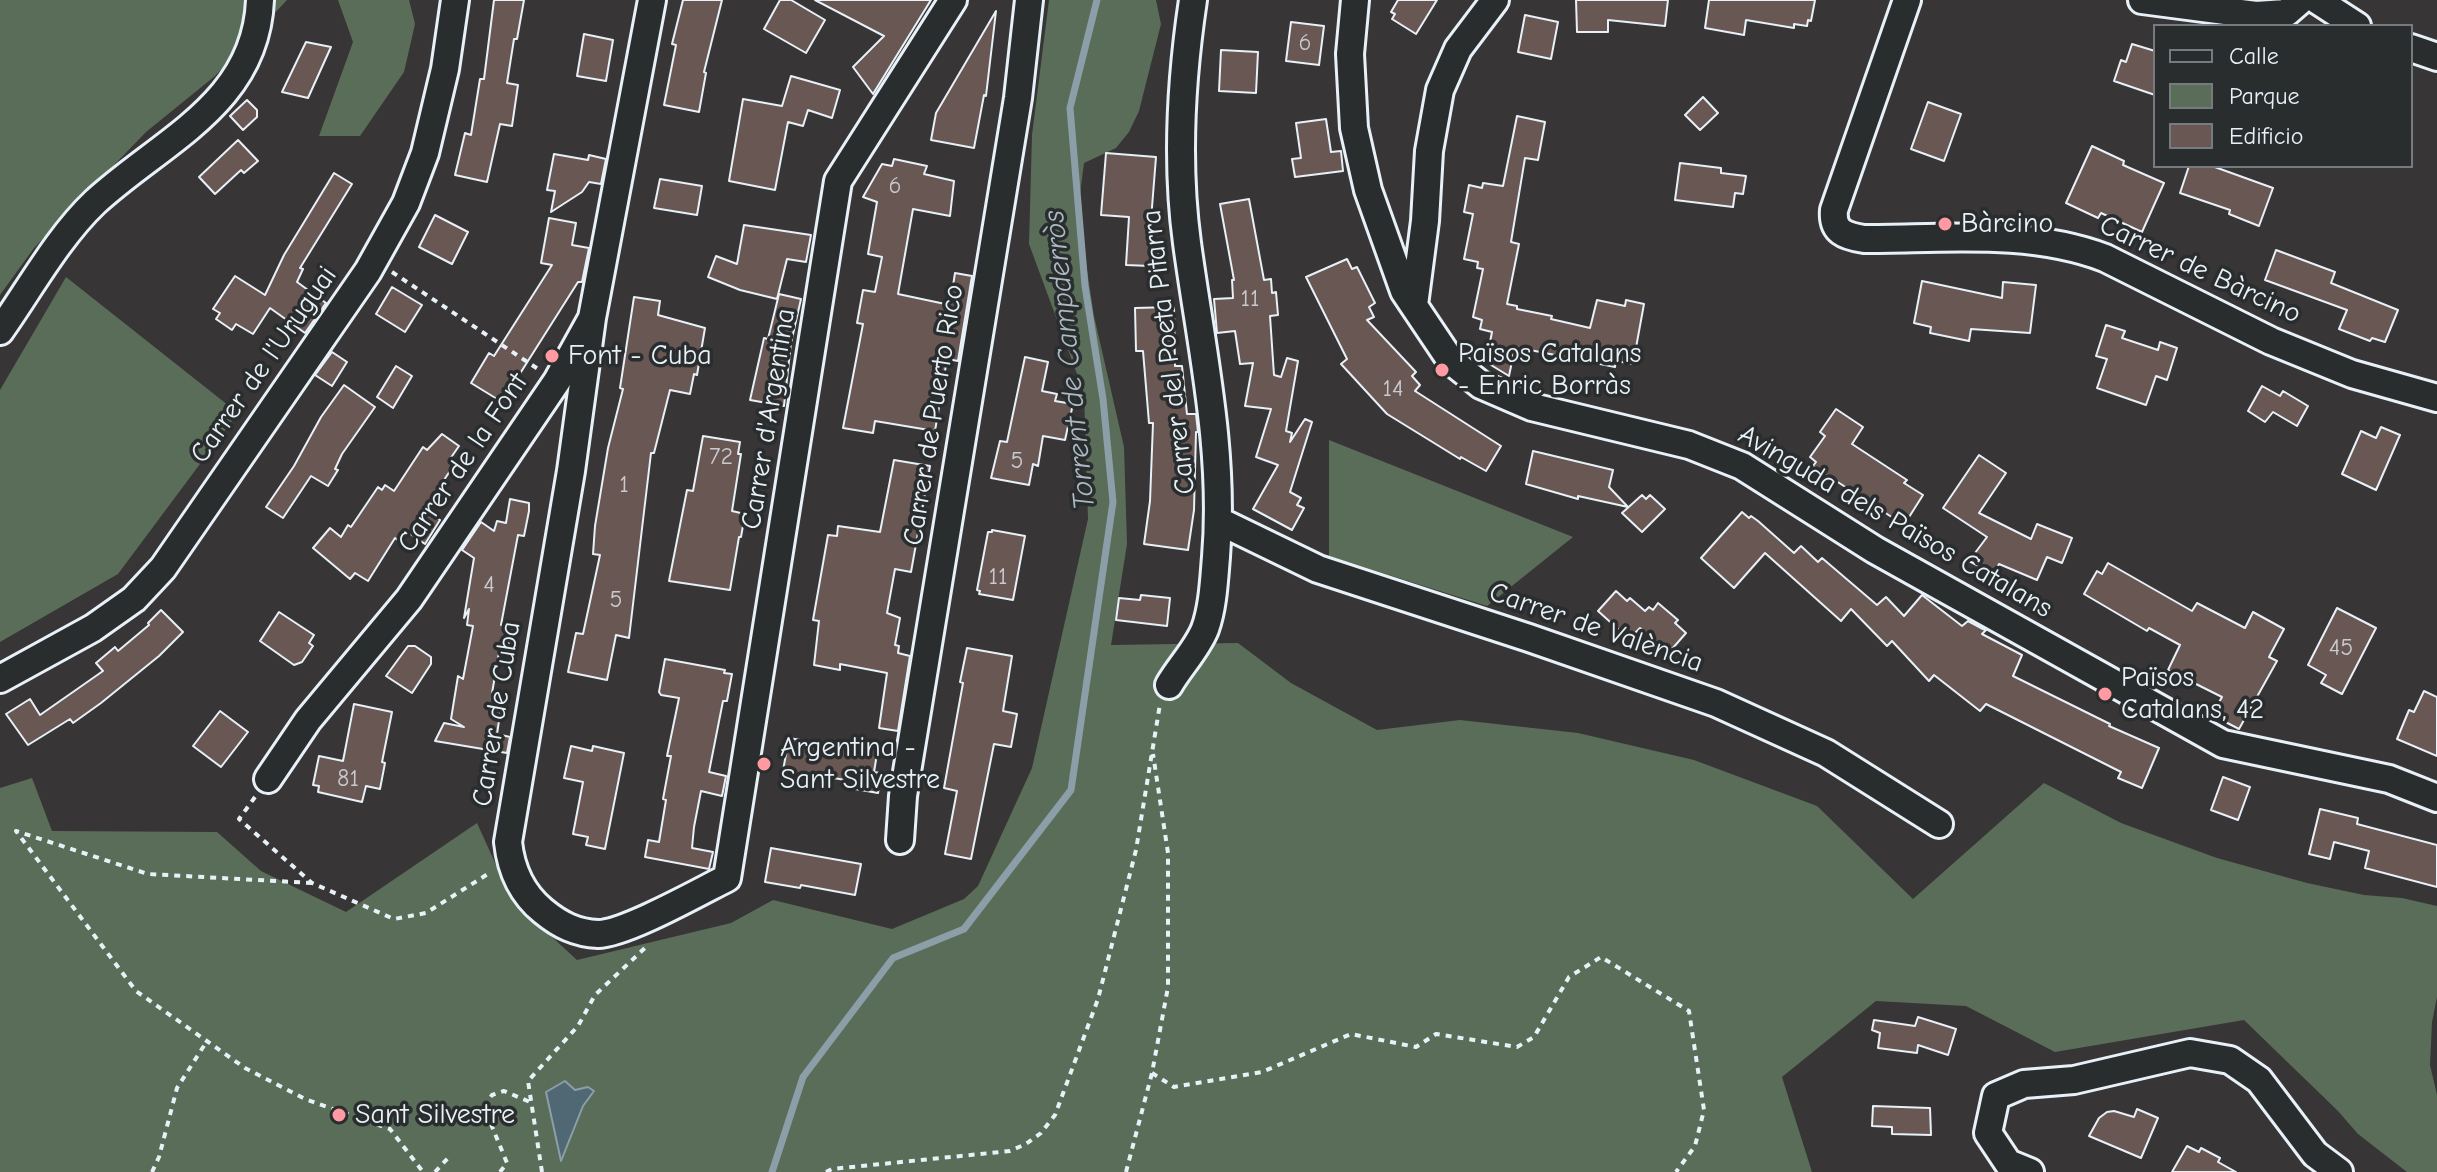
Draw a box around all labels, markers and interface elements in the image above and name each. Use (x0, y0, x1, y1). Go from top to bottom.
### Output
legend (2153, 24, 2413, 168)
house number: 6 (1298, 29, 1312, 57)
text: Calle (2229, 42, 2279, 70)
text: Parque (2229, 82, 2300, 110)
text: Edificio (2229, 122, 2304, 150)
house number: 6 (888, 172, 902, 200)
place label: Bàrcino (1961, 207, 2053, 241)
street label: Carrer del Poeta Pitarra (1135, 208, 1203, 496)
water label: Torrent de Campderròs (1036, 209, 1104, 511)
street label: Carrer de Bàrcino (2094, 209, 2306, 331)
marker: Bàrcino (1936, 215, 1954, 233)
street label: Carrer de l'Uruguai (184, 260, 344, 470)
street label: Carrer de Puerto Rico (897, 282, 971, 548)
house number: 11 (1240, 285, 1260, 313)
street label: Carrer d'Argentina (735, 306, 803, 532)
place label: Països Catalans - Enric Borràs (1458, 337, 1642, 403)
place label: Font - Cuba (568, 339, 712, 373)
marker: Font - Cuba (543, 347, 561, 365)
marker: Països Catalans - Enric Borràs (1433, 361, 1451, 379)
street label: Carrer de la Font (391, 367, 535, 559)
house number: 14 (1382, 375, 1404, 403)
street label: Avinguda dels Països Catalans (1732, 418, 2058, 626)
house number: 72 (709, 443, 733, 471)
house number: 5 (1010, 447, 1024, 475)
house number: 1 (619, 471, 629, 499)
house number: 11 (988, 563, 1008, 591)
house number: 4 (483, 571, 495, 599)
street label: Carrer de València (1485, 576, 1707, 680)
house number: 5 (609, 586, 623, 614)
street label: Carrer de Cuba (466, 619, 528, 809)
house number: 45 (2329, 634, 2353, 662)
place label: Països Catalans, 42 (2121, 661, 2264, 727)
marker: Països Catalans, 42 (2096, 685, 2114, 703)
place label: Argentina - Sant Silvestre (780, 731, 940, 797)
marker: Argentina - Sant Silvestre (755, 755, 773, 773)
house number: 81 (337, 765, 359, 793)
place label: Sant Silvestre (355, 1098, 515, 1132)
marker: Sant Silvestre (330, 1106, 348, 1124)

